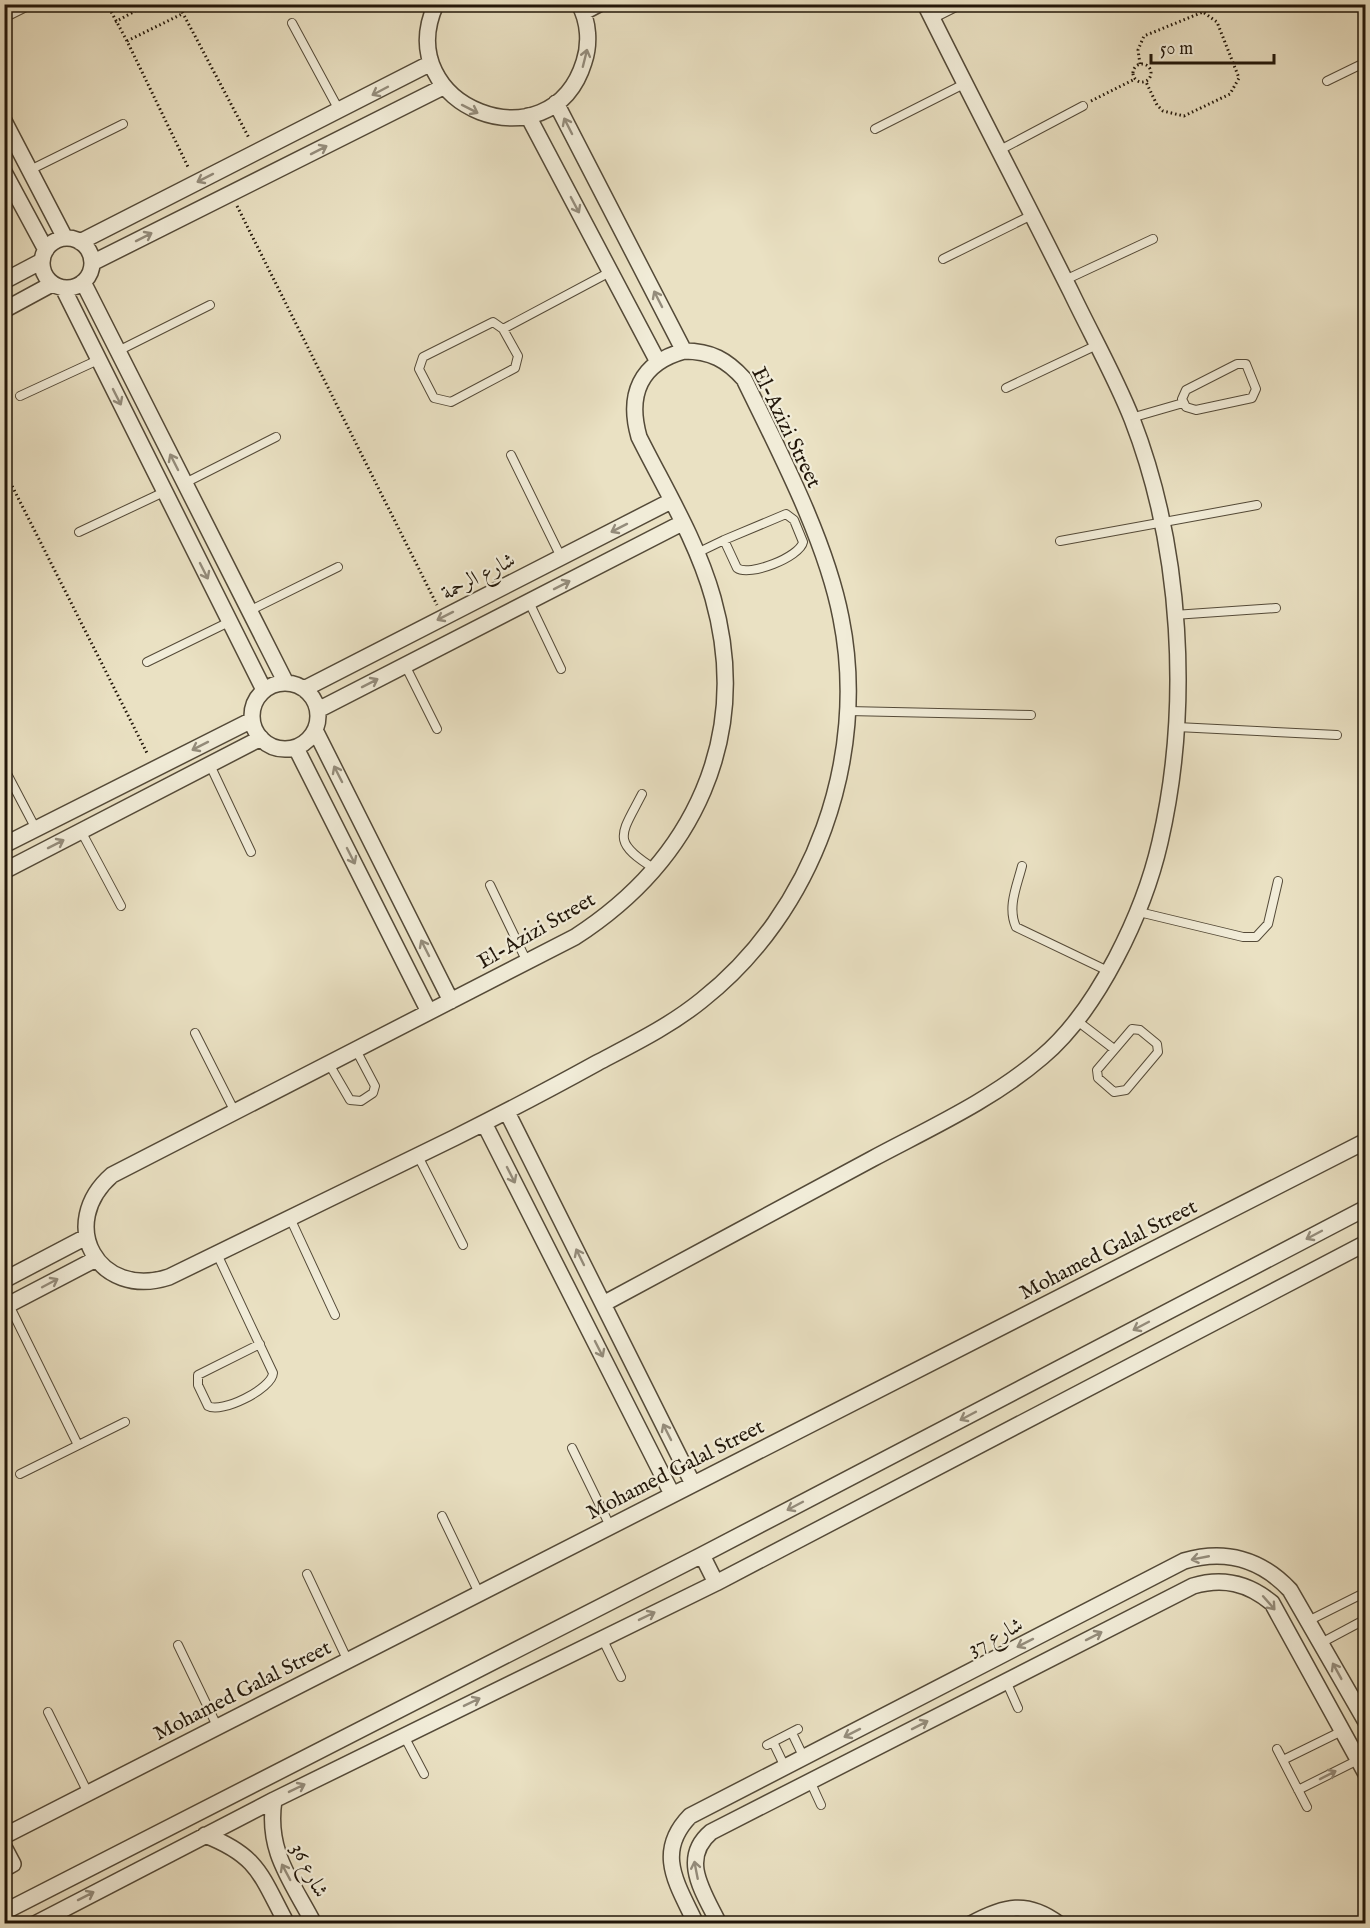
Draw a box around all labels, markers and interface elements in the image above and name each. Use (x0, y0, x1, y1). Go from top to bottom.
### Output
scale bar (1151, 27, 1274, 65)
text: 50 m (1160, 38, 1193, 61)
one-way arrow (579, 49, 591, 68)
one-way arrow (371, 86, 389, 97)
one-way arrow (460, 103, 478, 115)
one-way arrow (561, 117, 573, 135)
one-way arrow (309, 143, 327, 155)
one-way arrow (197, 173, 215, 185)
one-way arrow (570, 196, 581, 214)
one-way arrow (135, 231, 153, 242)
one-way arrow (651, 291, 663, 309)
street label: El-Azizi Street (745, 363, 827, 493)
one-way arrow (111, 388, 123, 405)
one-way arrow (168, 453, 179, 471)
one-way arrow (610, 522, 628, 534)
street label: شارع الرحمة (437, 547, 522, 610)
one-way arrow (199, 562, 210, 580)
one-way arrow (553, 579, 570, 591)
one-way arrow (437, 611, 455, 623)
one-way arrow (360, 677, 378, 689)
one-way arrow (191, 741, 209, 752)
one-way arrow (331, 765, 343, 783)
one-way arrow (47, 838, 65, 849)
one-way arrow (345, 847, 357, 865)
street label: El-Azizi Street (473, 887, 601, 976)
one-way arrow (419, 940, 430, 958)
one-way arrow (505, 1166, 517, 1183)
street label: Mohamed Galal Street (1015, 1194, 1202, 1307)
one-way arrow (1305, 1230, 1323, 1241)
one-way arrow (573, 1249, 585, 1267)
one-way arrow (41, 1277, 59, 1288)
one-way arrow (1133, 1320, 1150, 1332)
one-way arrow (593, 1340, 605, 1357)
one-way arrow (960, 1410, 977, 1422)
street label: Mohamed Galal Street (582, 1414, 769, 1527)
one-way arrow (660, 1423, 672, 1441)
one-way arrow (787, 1501, 805, 1513)
one-way arrow (1190, 1553, 1210, 1564)
one-way arrow (1262, 1595, 1276, 1610)
one-way arrow (638, 1610, 656, 1622)
street label: شارع 37 (963, 1612, 1029, 1665)
one-way arrow (1084, 1630, 1102, 1642)
street label: Mohamed Galal Street (149, 1635, 336, 1748)
one-way arrow (1016, 1638, 1034, 1650)
one-way arrow (1331, 1663, 1343, 1680)
one-way arrow (463, 1696, 481, 1708)
one-way arrow (911, 1719, 928, 1731)
one-way arrow (843, 1728, 861, 1739)
one-way arrow (1319, 1769, 1337, 1780)
one-way arrow (288, 1782, 306, 1794)
street label: شارع 36 (281, 1839, 334, 1904)
one-way arrow (690, 1861, 701, 1880)
one-way arrow (280, 1864, 292, 1881)
one-way arrow (77, 1890, 95, 1902)

